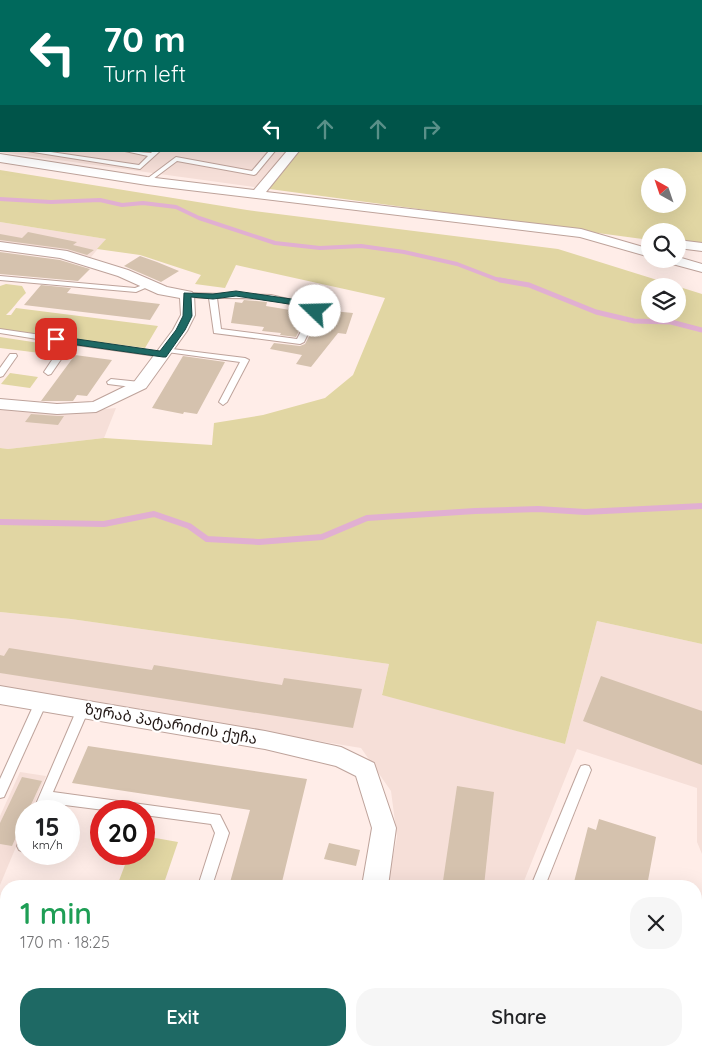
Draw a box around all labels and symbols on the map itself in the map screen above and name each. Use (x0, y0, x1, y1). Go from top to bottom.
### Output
north arrow (641, 168, 686, 212)
position arrow (288, 284, 340, 336)
pin (35, 318, 77, 360)
street label: ზურაბ პატარიძის ქუჩა (83, 699, 259, 748)
speed limit sign: 20 (90, 800, 155, 865)

